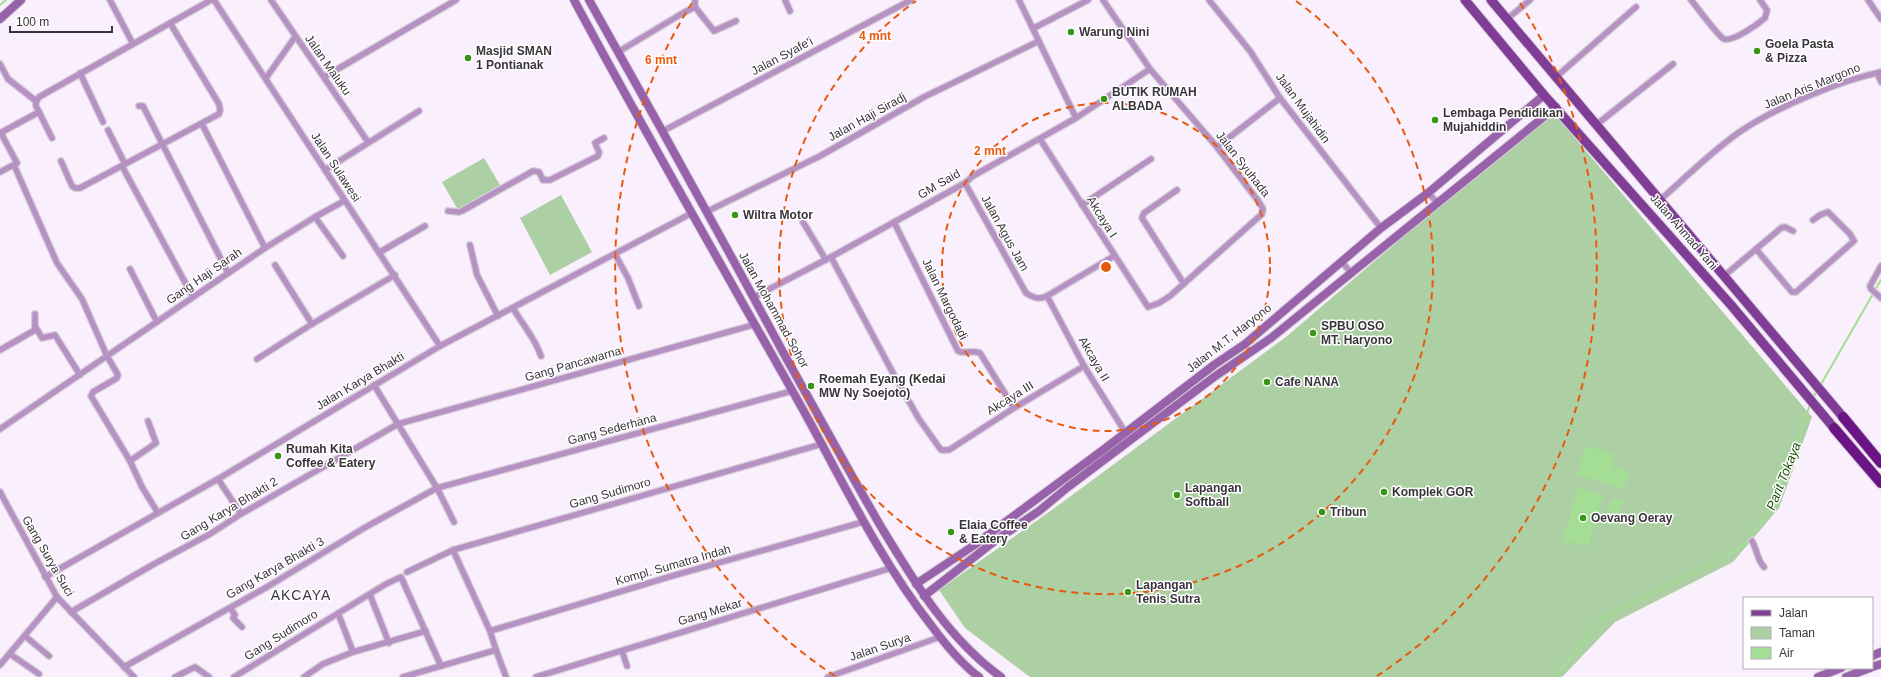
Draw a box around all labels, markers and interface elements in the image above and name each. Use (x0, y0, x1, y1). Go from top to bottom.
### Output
scale bar (10, 8, 112, 34)
text: 100 m (16, 15, 49, 29)
place label: Warung Nini (1079, 25, 1149, 39)
marker: Warung Nini (1066, 27, 1076, 37)
text: 4 mnt (859, 29, 891, 43)
street label: Jalan Maluku (302, 32, 354, 98)
street label: Jalan Syafe'i (749, 34, 815, 78)
place label: Goela Pasta & Pizza (1765, 37, 1834, 65)
place label: Masjid SMAN 1 Pontianak (476, 44, 552, 72)
marker: Goela Pasta & Pizza (1752, 46, 1762, 56)
marker: Masjid SMAN 1 Pontianak (463, 53, 473, 63)
text: 6 mnt (645, 53, 677, 67)
street label: Jalan Aris Margono (1762, 60, 1863, 112)
street label: Jalan Mujahidin (1273, 70, 1333, 146)
place label: BUTIK RUMAH ALBADA (1112, 85, 1197, 113)
street label: Jalan Haji Siradj (826, 90, 908, 144)
marker: BUTIK RUMAH ALBADA (1099, 94, 1109, 104)
place label: Lembaga Pendidikan Mujahiddin (1443, 106, 1563, 134)
marker: Lembaga Pendidikan Mujahiddin (1430, 115, 1440, 125)
street label: Jalan Syuhada (1213, 128, 1273, 200)
street label: Jalan Sulawesi (308, 130, 364, 204)
text: 2 mnt (974, 144, 1006, 158)
street label: GM Said (915, 166, 963, 202)
street label: Jalan Ahmad Yani (1647, 191, 1721, 273)
street label: Jalan Agus Jam (978, 193, 1032, 273)
street label: Akcaya I (1084, 194, 1120, 240)
place label: Wiltra Motor (743, 208, 813, 222)
marker: Wiltra Motor (730, 210, 740, 220)
street label: Gang Haji Sarah (164, 245, 244, 307)
street label: Jalan Mohammad Sohor (736, 249, 812, 371)
street label: Jalan Margodadi (919, 256, 971, 342)
centre of rings (1099, 260, 1113, 274)
street label: Jalan M.T. Haryono (1184, 300, 1274, 375)
place label: SPBU OSO MT. Haryono (1321, 319, 1392, 347)
marker: SPBU OSO MT. Haryono (1308, 328, 1318, 338)
street label: Akcaya II (1076, 334, 1112, 384)
street label: Gang Pancawarna (523, 343, 623, 384)
street label: Jalan Karya Bhakti (314, 349, 406, 413)
place label: Roemah Eyang (Kedai MW Ny Soejoto) (819, 372, 946, 400)
place label: Cafe NANA (1275, 375, 1339, 389)
marker: Cafe NANA (1262, 377, 1272, 387)
street label: Akcaya III (984, 378, 1036, 418)
marker: Roemah Eyang (Kedai MW Ny Soejoto) (806, 381, 816, 391)
street label: Gang Sederhana (566, 410, 658, 448)
water label: Parit Tokaya (1763, 440, 1804, 512)
place label: Rumah Kita Coffee & Eatery (286, 442, 376, 470)
marker: Rumah Kita Coffee & Eatery (273, 451, 283, 461)
street label: Gang Karya Bhakti 2 (178, 474, 280, 544)
street label: Gang Sudimoro (568, 475, 653, 511)
place label: Lapangan Softball (1185, 481, 1242, 509)
place label: Komplek GOR (1392, 485, 1474, 499)
marker: Komplek GOR (1379, 487, 1389, 497)
marker: Lapangan Softball (1172, 490, 1182, 500)
place label: Tribun (1330, 505, 1367, 519)
marker: Tribun (1317, 507, 1327, 517)
place label: Oevang Oeray (1591, 511, 1673, 525)
street label: Gang Surya Suci (19, 513, 77, 599)
marker: Oevang Oeray (1578, 513, 1588, 523)
place label: Elaia Coffee & Eatery (959, 518, 1028, 546)
marker: Elaia Coffee & Eatery (946, 527, 956, 537)
street label: Gang Karya Bhakti 3 (224, 534, 327, 602)
street label: Kompl. Sumatra Indah (614, 542, 732, 588)
place label: Lapangan Tenis Sutra (1136, 578, 1201, 606)
district label: AKCAYA (271, 587, 331, 603)
marker: Lapangan Tenis Sutra (1123, 587, 1133, 597)
street label: Gang Mekar (676, 596, 744, 628)
legend (1743, 597, 1873, 669)
text: Jalan (1779, 606, 1808, 620)
street label: Gang Sudimoro (242, 607, 321, 663)
text: Taman (1779, 626, 1815, 640)
street label: Jalan Surya (848, 630, 913, 664)
text: Air (1779, 646, 1794, 660)

